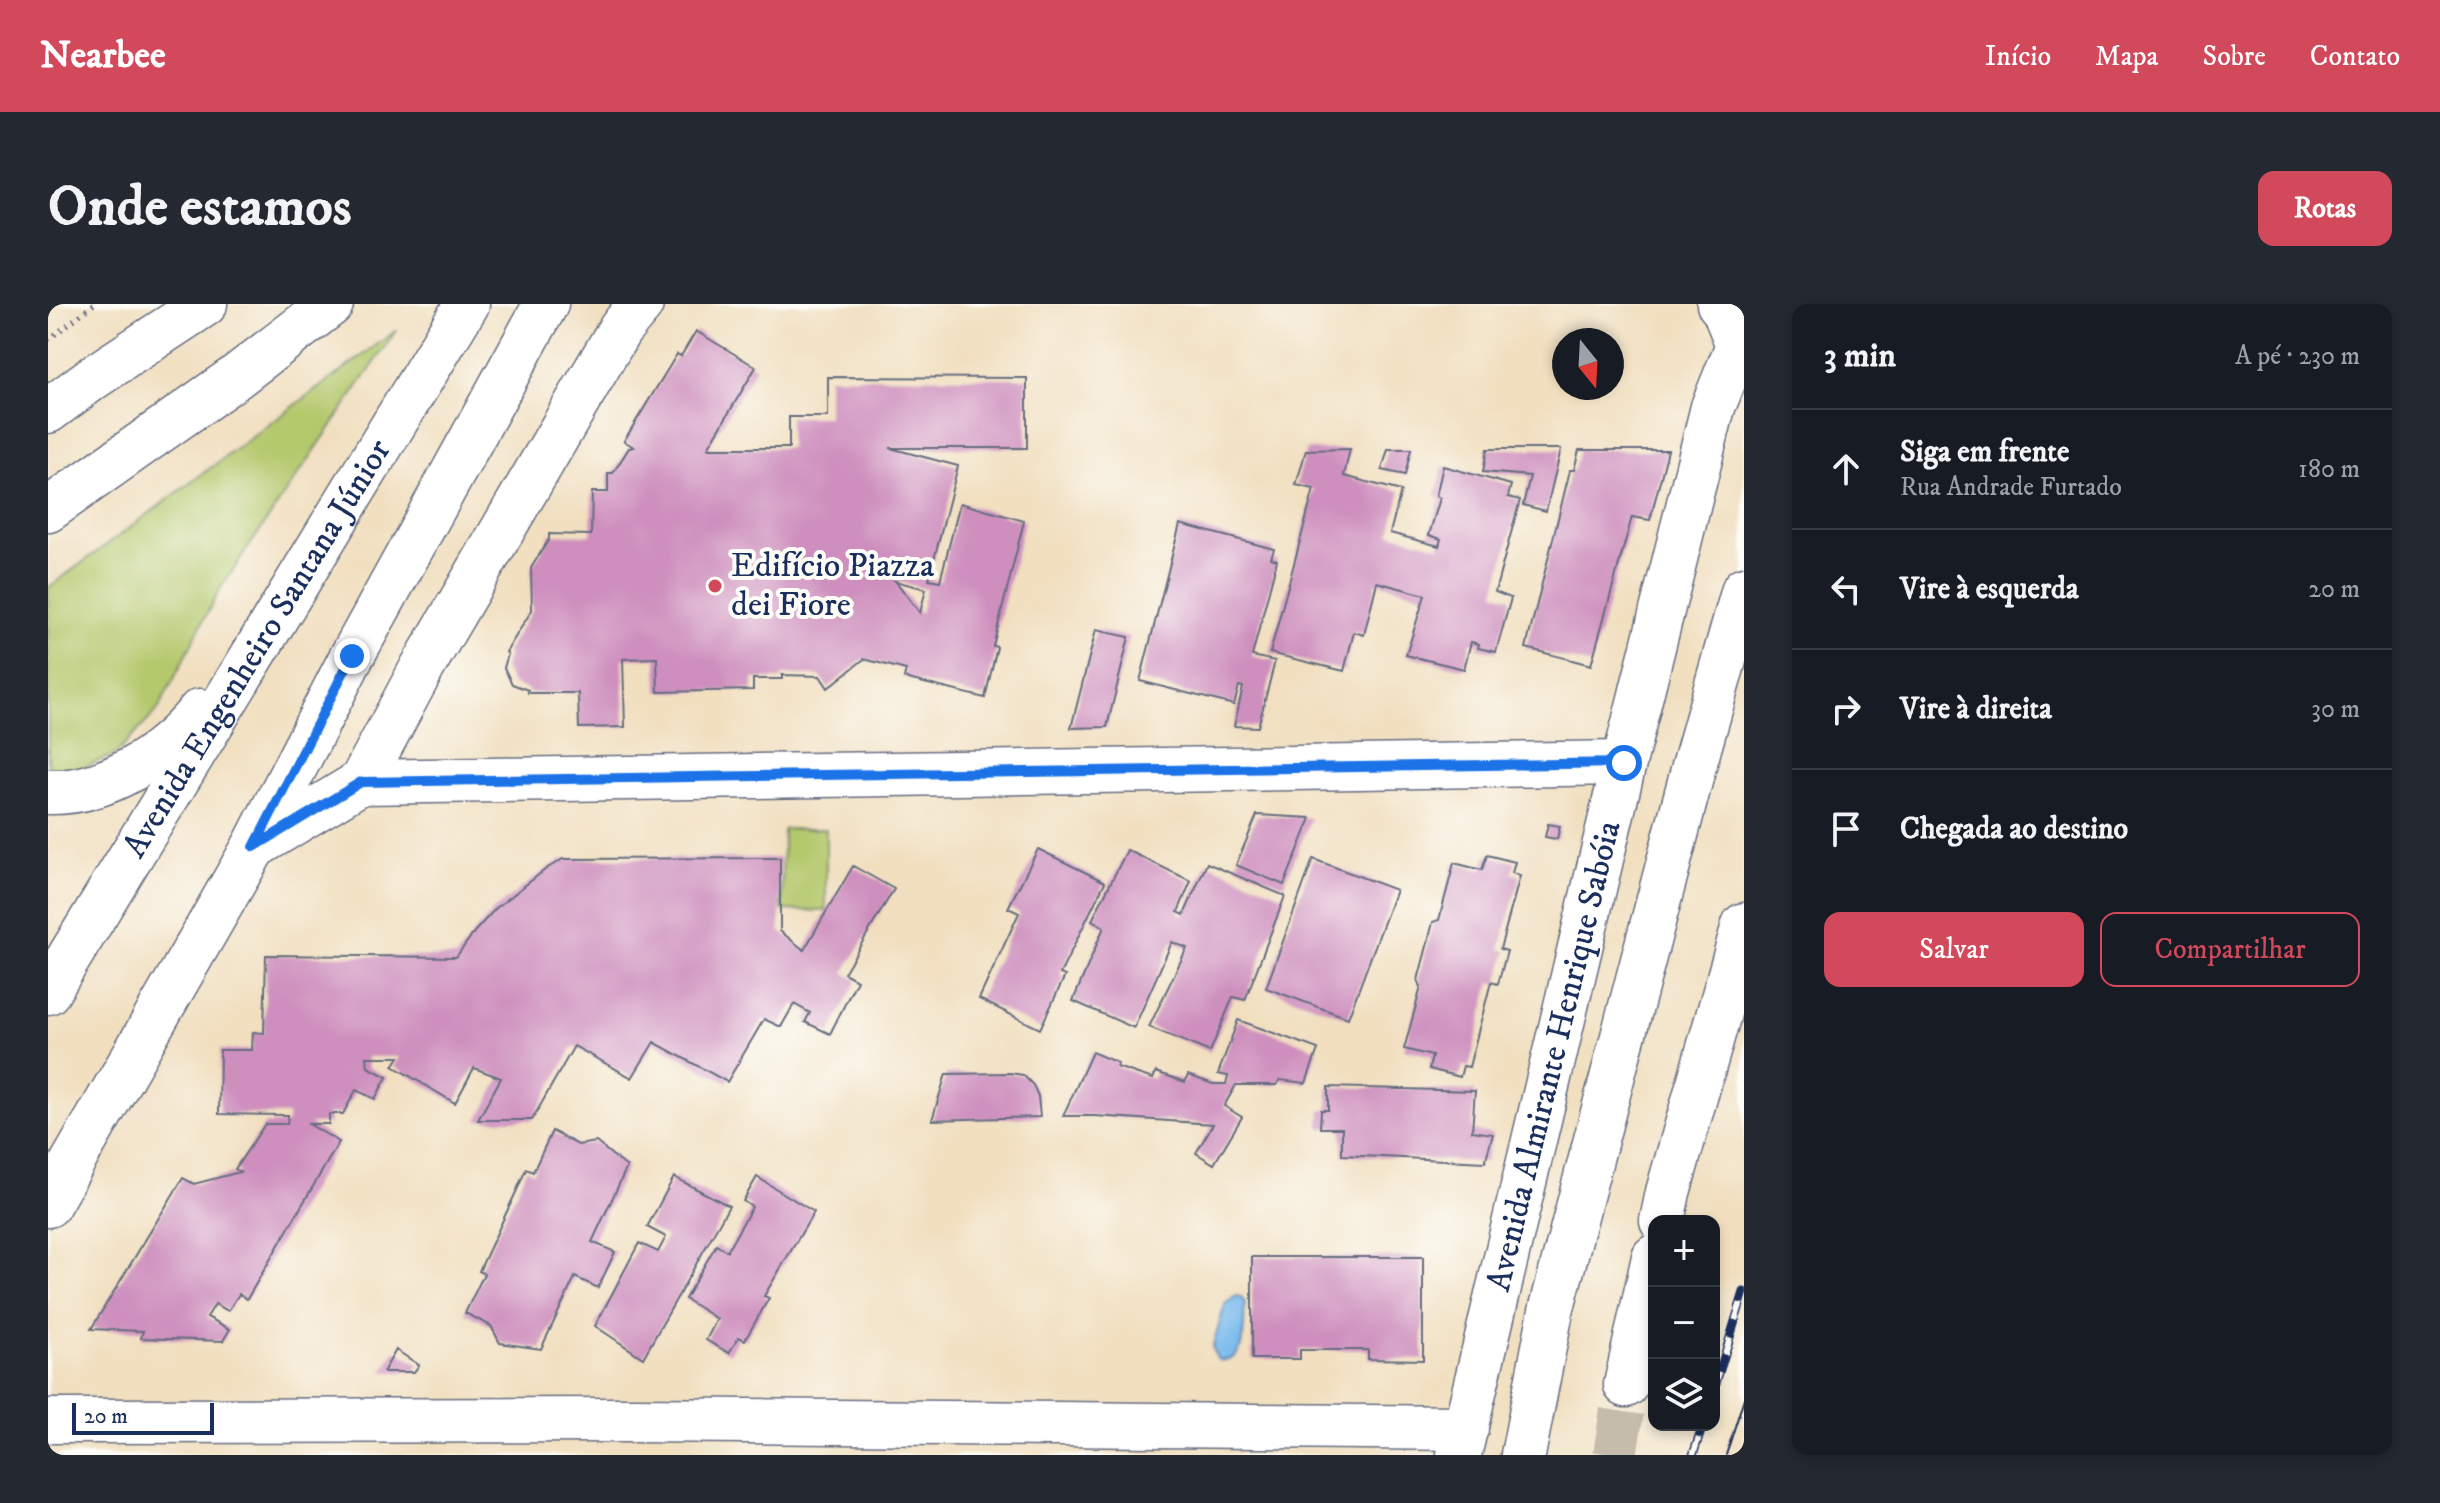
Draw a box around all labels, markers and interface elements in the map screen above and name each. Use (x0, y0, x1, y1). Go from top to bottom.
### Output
text: Nearbee (40, 32, 166, 80)
text: Início (1985, 39, 2051, 74)
text: Mapa (2095, 39, 2159, 74)
text: Sobre (2203, 39, 2266, 74)
text: Contato (2310, 39, 2400, 74)
button: Rotas (2258, 171, 2392, 246)
text: Onde estamos (48, 173, 351, 243)
north arrow (1552, 328, 1624, 400)
text: 3 min (1824, 335, 1896, 377)
text: A pé · 230 m (2235, 340, 2360, 373)
street label: Avenida Engenheiro Santana Júnior (114, 432, 401, 866)
text: Siga em frente (1900, 434, 2069, 471)
icon: ahead (1824, 447, 1868, 491)
text: 180 m (2298, 453, 2360, 486)
text: Rua Andrade Furtado (1900, 471, 2122, 504)
place label: Edifício Piazza dei Fiore (731, 545, 935, 626)
icon: left (1824, 567, 1868, 611)
text: Vire à esquerda (1900, 571, 2079, 608)
text: 20 m (2308, 573, 2360, 606)
marker: Edifício Piazza dei Fiore (706, 577, 724, 595)
route end (334, 638, 370, 674)
icon: right (1824, 687, 1868, 731)
text: Vire à direita (1900, 691, 2052, 728)
text: 30 m (2311, 693, 2360, 726)
route start (1606, 745, 1642, 781)
icon: arrive (1824, 807, 1868, 851)
text: Chegada ao destino (1900, 811, 2128, 848)
street label: Avenida Almirante Henrique Sabóia (1478, 816, 1631, 1296)
button: Salvar (1824, 912, 2084, 987)
button: Compartilhar (2100, 912, 2360, 987)
map controls (1648, 1215, 1720, 1431)
button: + (1648, 1215, 1720, 1287)
button: − (1648, 1287, 1720, 1359)
button: layers (1648, 1359, 1720, 1431)
scale bar (72, 1399, 214, 1435)
text: 20 m (84, 1403, 128, 1430)

